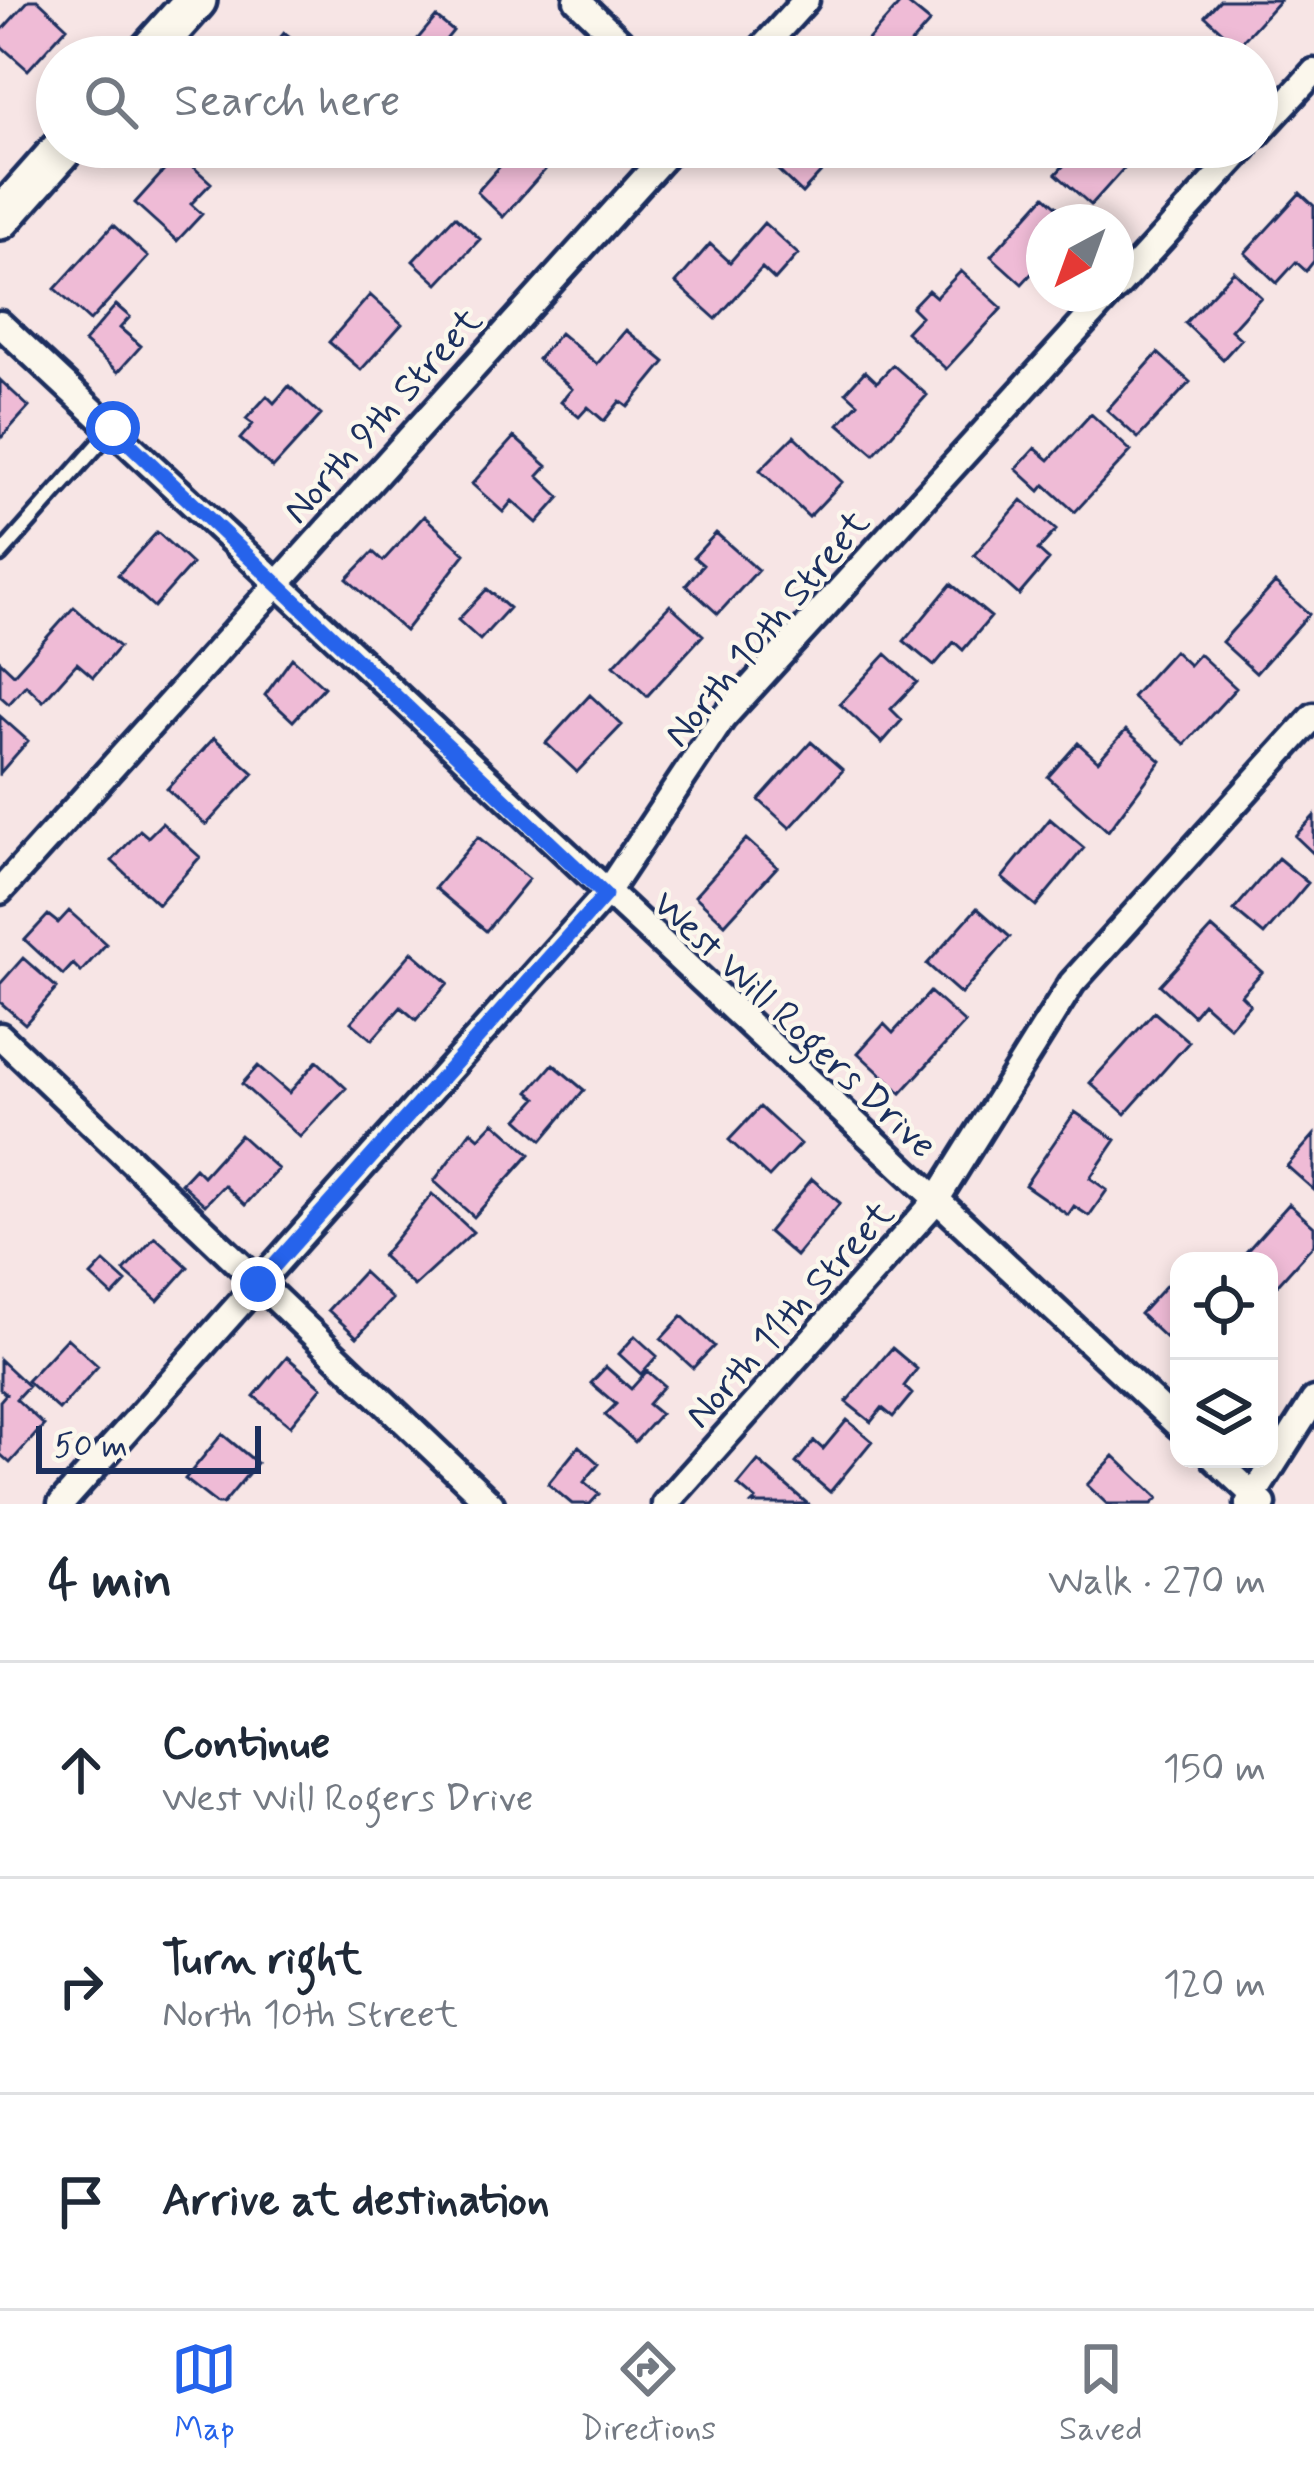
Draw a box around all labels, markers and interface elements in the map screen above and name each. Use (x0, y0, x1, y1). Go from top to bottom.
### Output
search box (36, 36, 1278, 168)
icon: search (78, 69, 144, 135)
text: Search here (174, 73, 401, 132)
north arrow (1026, 204, 1134, 312)
street label: North 9th Street (273, 297, 495, 536)
route start (86, 401, 140, 455)
street label: North 10th Street (653, 500, 882, 759)
street label: West Will Rogers Drive (638, 880, 947, 1173)
street label: North 11th Street (675, 1190, 907, 1440)
map controls (1170, 1252, 1278, 1468)
button: locate (1170, 1252, 1278, 1360)
route end (231, 1257, 285, 1311)
button: layers (1170, 1360, 1278, 1468)
scale bar (36, 1420, 261, 1473)
text: 50 m (54, 1425, 128, 1469)
text: 4 min (48, 1549, 172, 1615)
text: Walk · 270 m (1048, 1557, 1266, 1608)
text: Continue (162, 1715, 330, 1774)
icon: ahead (48, 1737, 114, 1803)
text: 150 m (1163, 1744, 1266, 1795)
text: West Will Rogers Drive (162, 1774, 534, 1825)
text: Turn right (162, 1931, 362, 1990)
icon: right (48, 1953, 114, 2019)
text: 120 m (1163, 1960, 1266, 2011)
text: North 10th Street (162, 1990, 458, 2041)
icon: arrive (48, 2169, 114, 2235)
text: Arrive at destination (162, 2172, 550, 2231)
tab: Map (171, 2336, 237, 2452)
tab: Directions (580, 2336, 716, 2452)
tab: Saved (1059, 2336, 1143, 2452)

